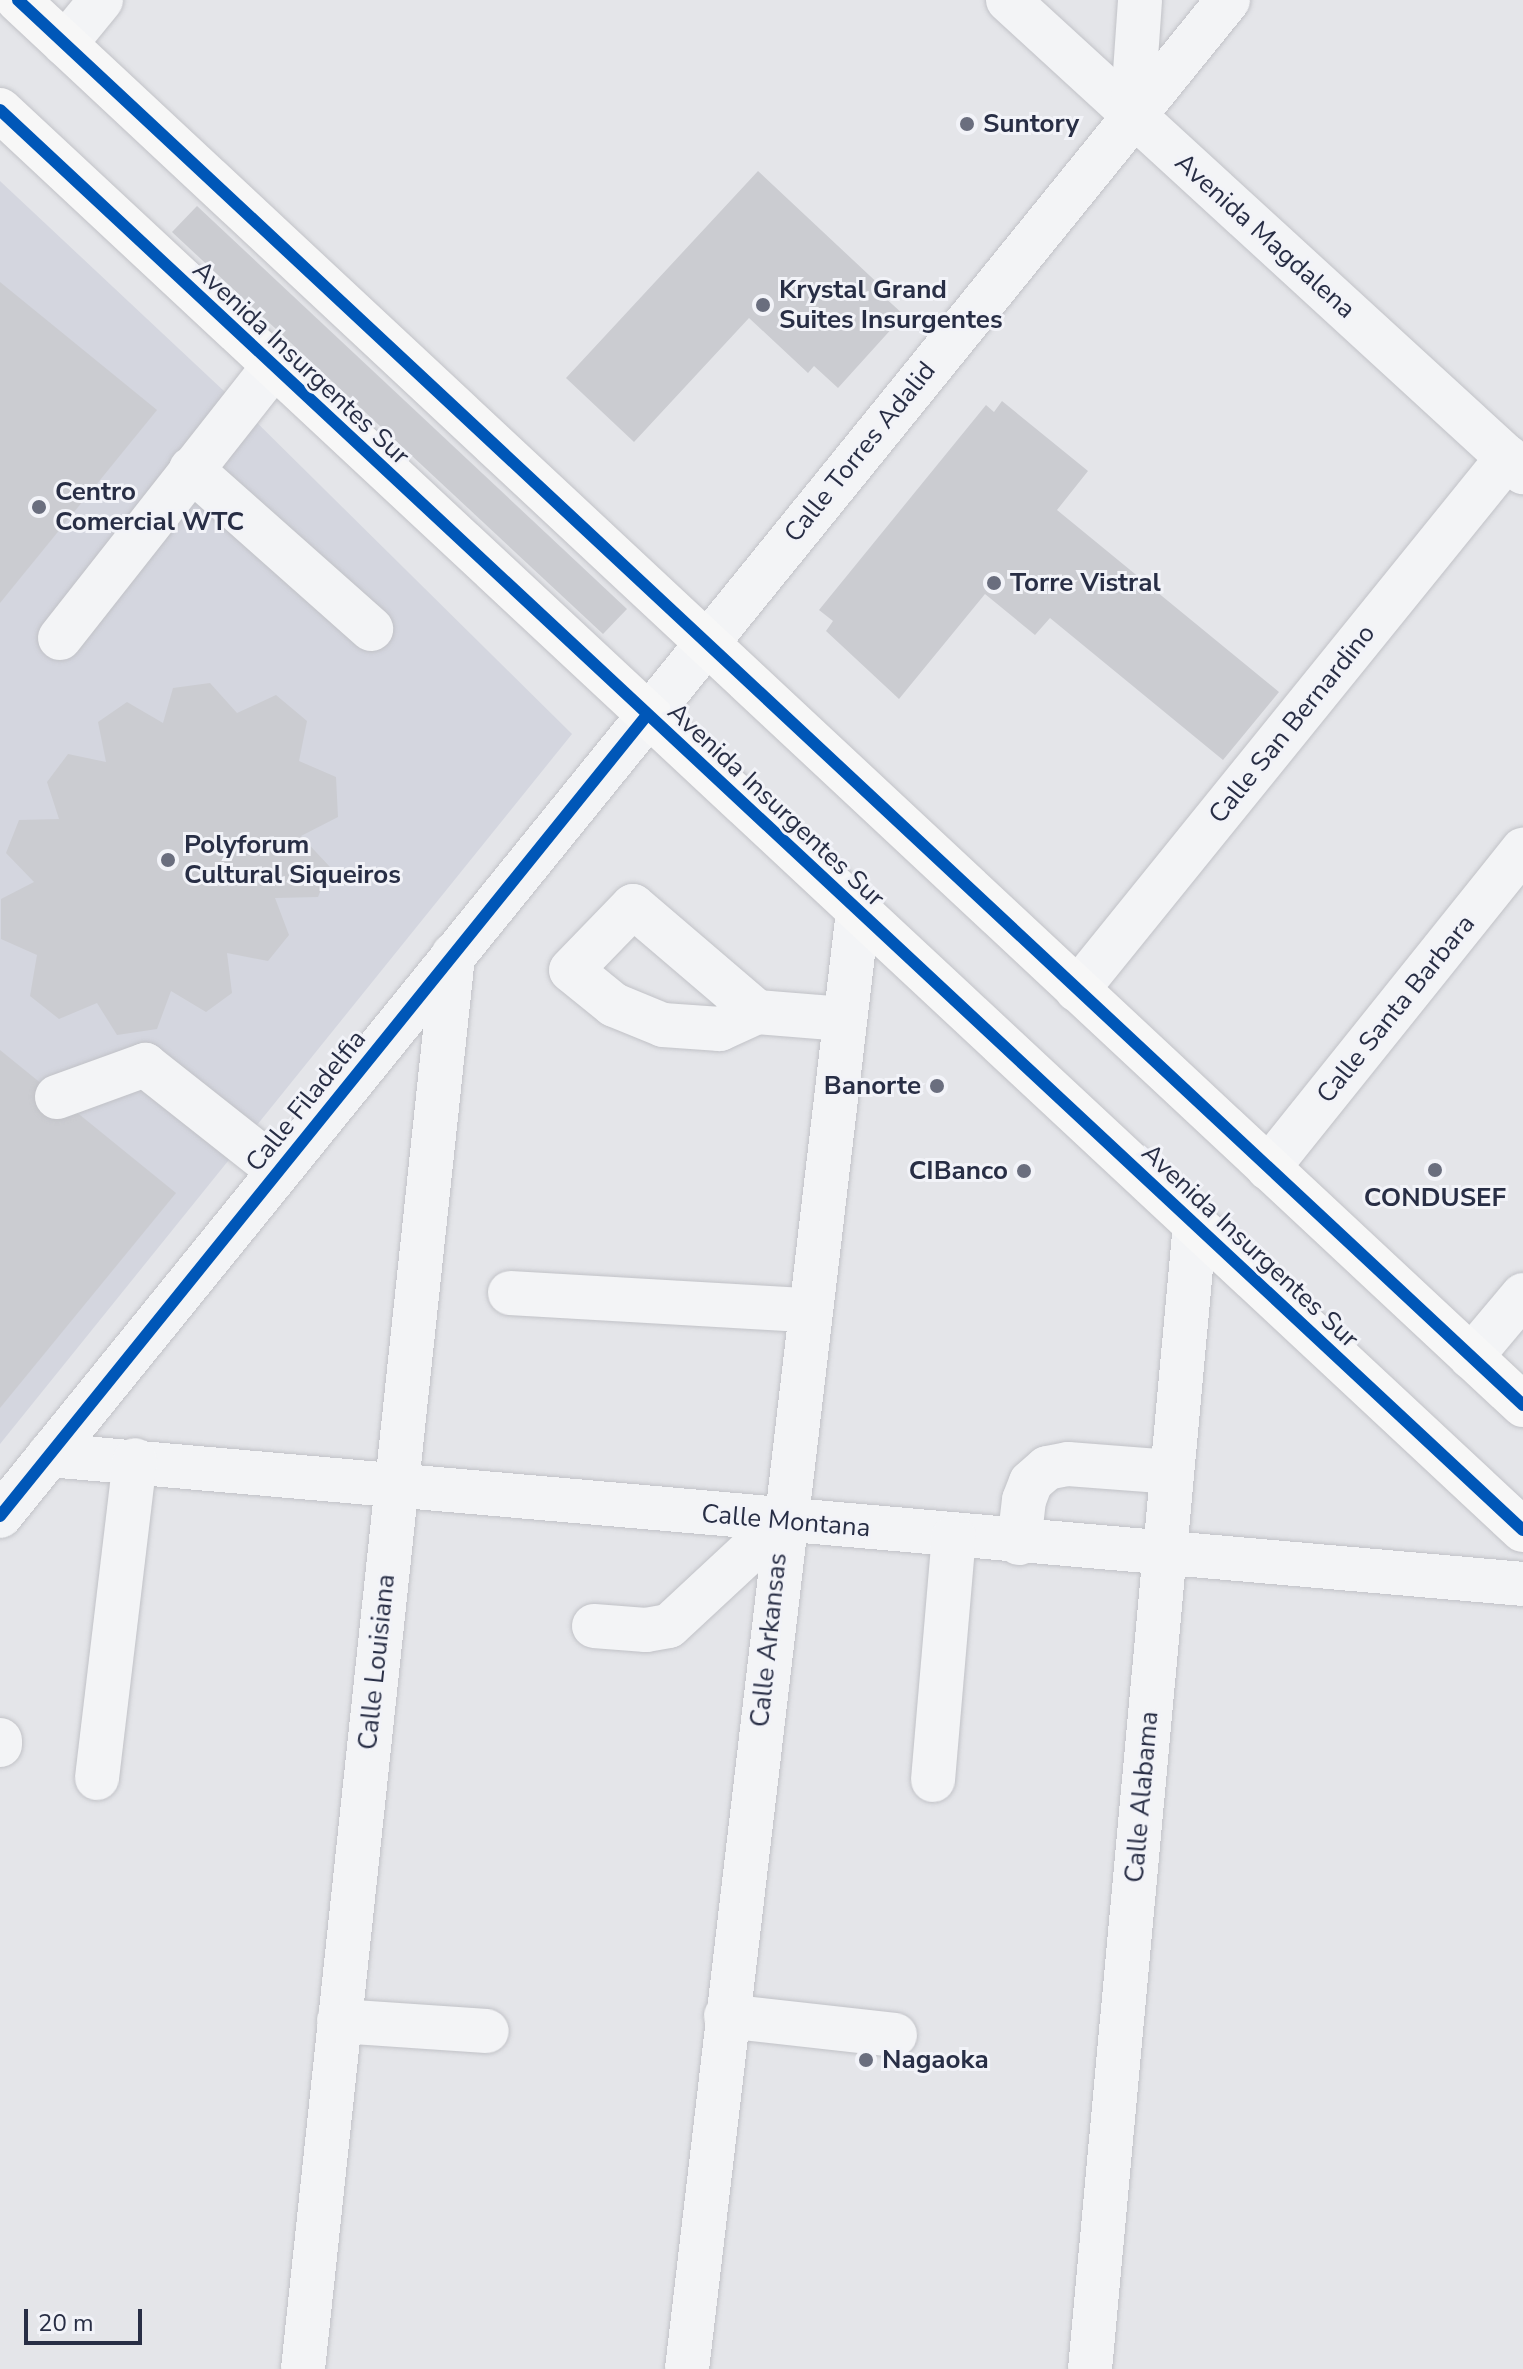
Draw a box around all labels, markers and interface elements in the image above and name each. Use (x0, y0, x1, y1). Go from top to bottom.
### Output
place label: Suntory (983, 108, 1079, 140)
marker: Suntory (958, 115, 976, 133)
street label: Avenida Magdalena (1168, 147, 1362, 325)
street label: Avenida Insurgentes Sur (186, 254, 416, 472)
place label: Krystal Grand Suites Insurgentes (779, 274, 1003, 336)
marker: Krystal Grand Suites Insurgentes (754, 296, 772, 314)
street label: Calle Torres Adalid (778, 356, 942, 548)
place label: Centro Comercial WTC (55, 476, 244, 538)
marker: Centro Comercial WTC (30, 498, 48, 516)
place label: Torre Vistral (1010, 567, 1161, 599)
marker: Torre Vistral (985, 574, 1003, 592)
street label: Calle San Bernardino (1202, 618, 1382, 830)
street label: Avenida Insurgentes Sur (661, 696, 891, 914)
place label: Polyforum Cultural Siqueiros (184, 829, 401, 890)
marker: Polyforum Cultural Siqueiros (159, 851, 177, 869)
street label: Calle Santa Barbara (1310, 909, 1482, 1109)
street label: Calle Filadelfia (239, 1024, 373, 1178)
place label: Banorte (824, 1070, 921, 1102)
marker: Banorte (928, 1077, 946, 1095)
street label: Avenida Insurgentes Sur (1135, 1137, 1365, 1355)
place label: CIBanco (909, 1155, 1008, 1187)
marker: CONDUSEF (1426, 1161, 1444, 1179)
marker: CIBanco (1015, 1162, 1033, 1180)
place label: CONDUSEF (1364, 1182, 1506, 1214)
street label: Calle Montana (700, 1498, 872, 1544)
street label: Calle Arkansas (744, 1551, 794, 1729)
street label: Calle Louisiana (352, 1573, 402, 1751)
street label: Calle Alabama (1119, 1710, 1165, 1884)
place label: Nagaoka (882, 2044, 989, 2076)
marker: Nagaoka (857, 2051, 875, 2069)
scale bar (28, 2293, 146, 2343)
text: 20 m (38, 2307, 94, 2339)

